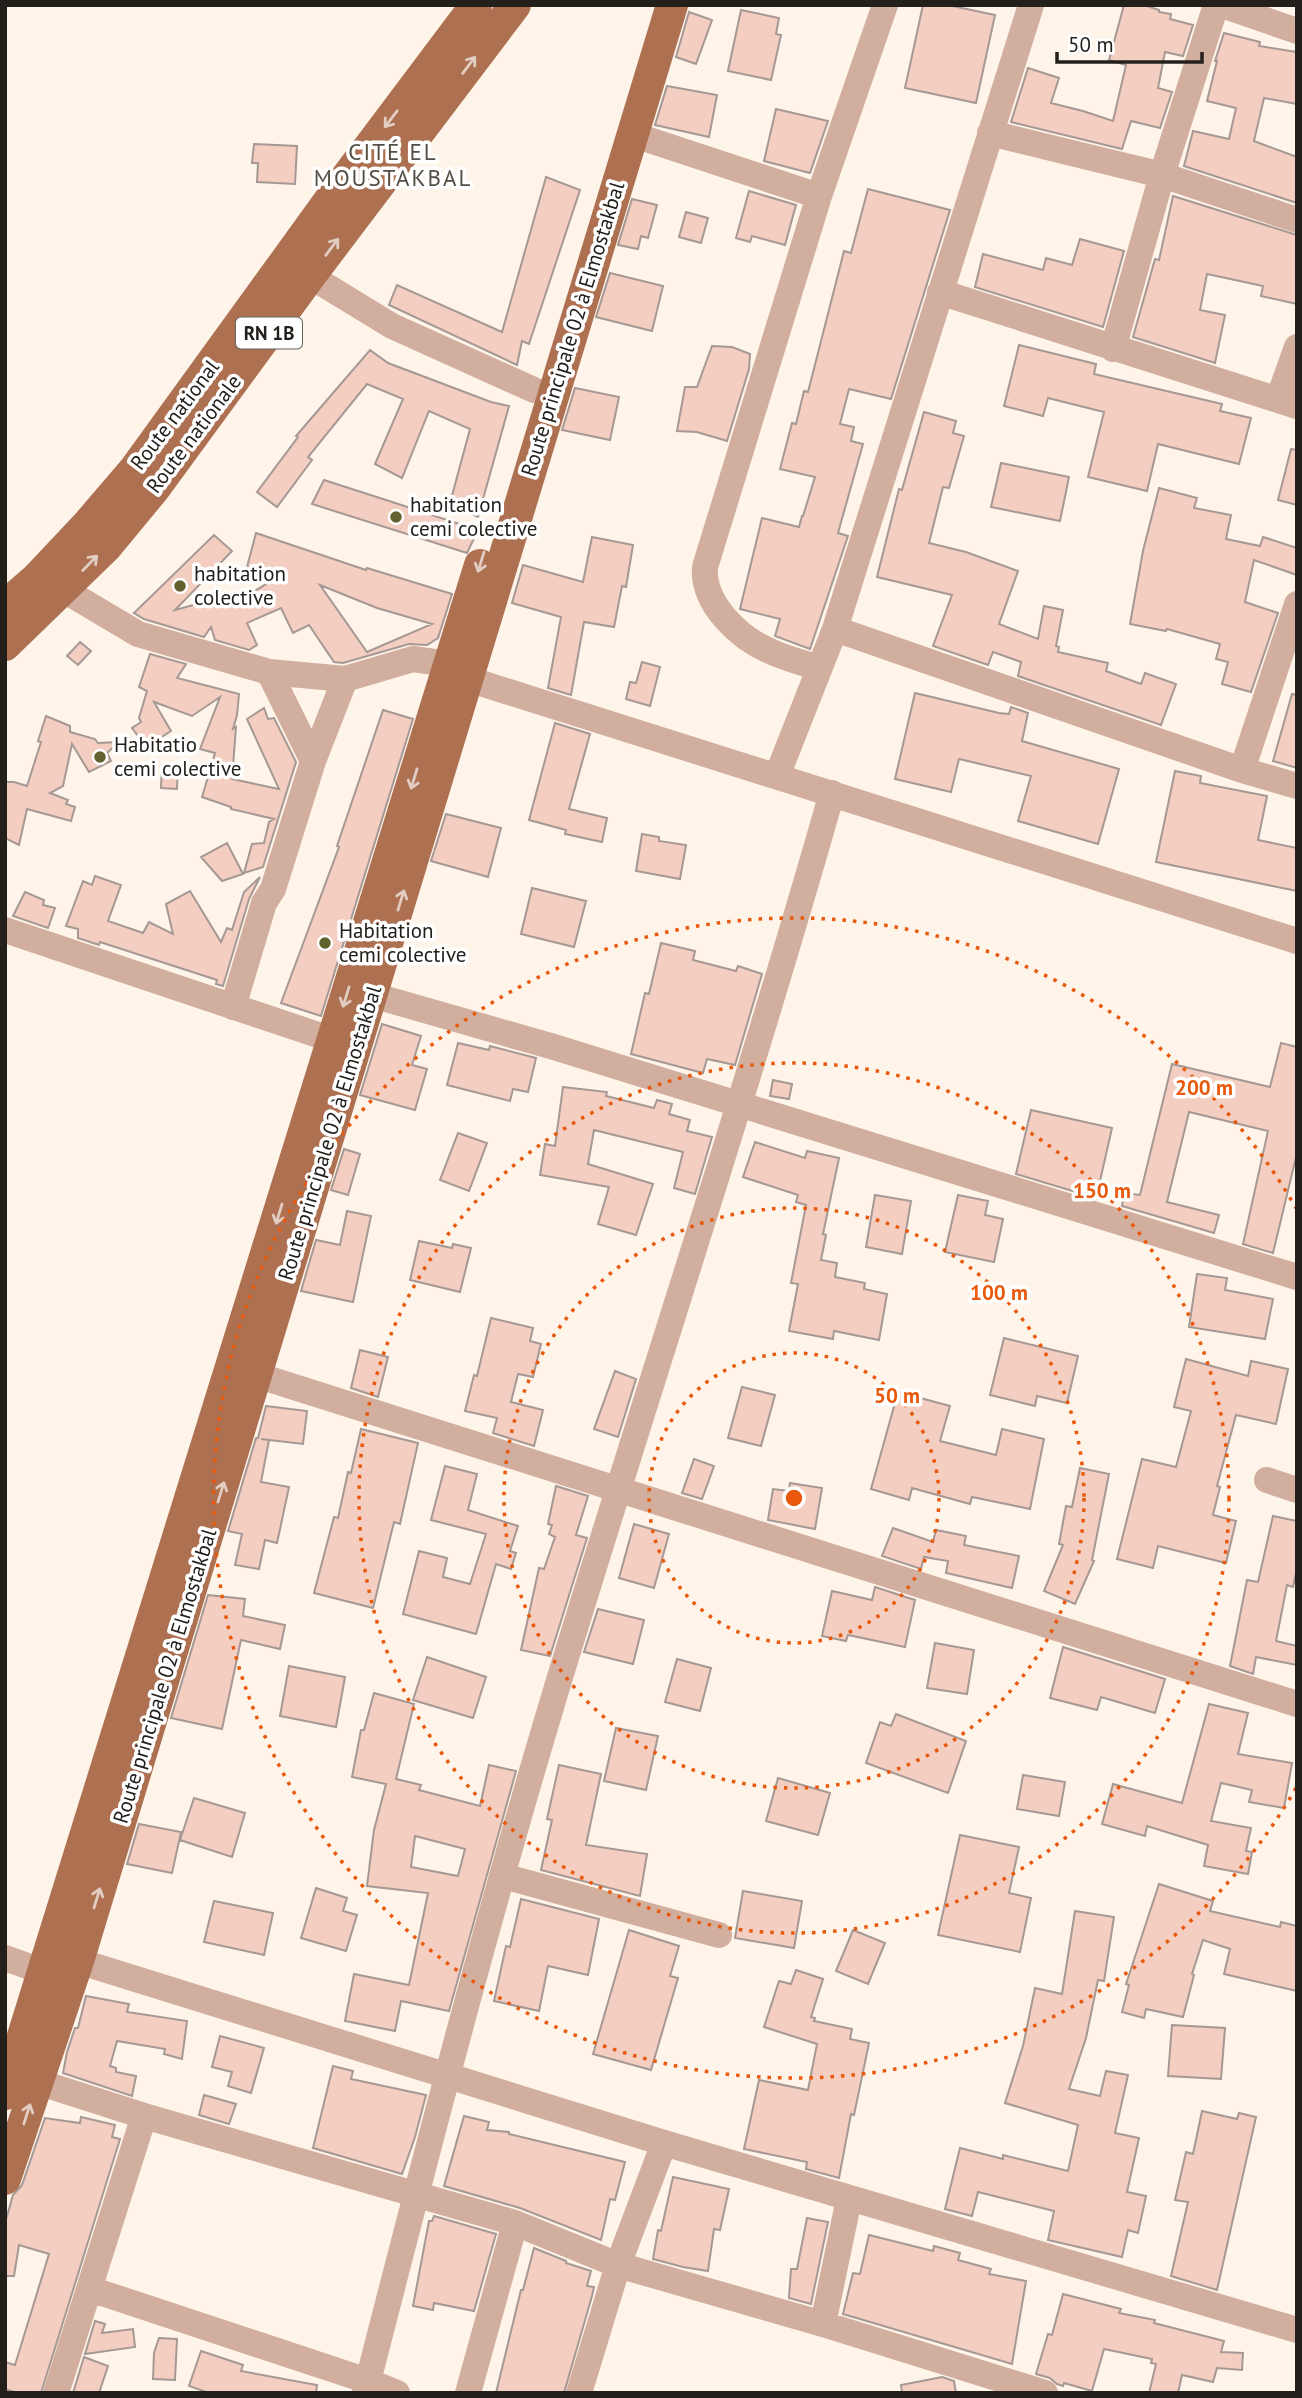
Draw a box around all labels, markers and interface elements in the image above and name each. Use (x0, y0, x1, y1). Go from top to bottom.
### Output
scale bar (1057, 21, 1202, 65)
text: 50 m (1068, 31, 1114, 58)
one-way arrow (461, 56, 476, 75)
one-way arrow (384, 109, 398, 128)
district label: CITÉ EL MOUSTAKBAL (314, 137, 472, 192)
street label: Route principale 02 à Elmostakbal (515, 178, 630, 479)
one-way arrow (325, 238, 339, 257)
road number: RN 1B (236, 318, 302, 348)
street label: Route national (124, 354, 225, 475)
street label: Route nationale (140, 369, 247, 498)
place label: habitation cemi colective (410, 491, 538, 542)
marker: habitation cemi colective (388, 509, 404, 525)
one-way arrow (473, 551, 486, 573)
one-way arrow (81, 555, 98, 572)
place label: habitation colective (194, 560, 286, 611)
marker: habitation colective (172, 578, 188, 594)
place label: Habitatio cemi colective (114, 731, 242, 782)
marker: Habitatio cemi colective (92, 749, 108, 765)
one-way arrow (406, 768, 419, 790)
one-way arrow (395, 889, 408, 911)
place label: Habitation cemi colective (339, 917, 467, 968)
marker: Habitation cemi colective (317, 935, 333, 951)
street label: Route principale 02 à Elmostakbal (272, 982, 387, 1283)
one-way arrow (339, 985, 352, 1007)
text: 200 m (1175, 1074, 1233, 1101)
text: 150 m (1073, 1177, 1131, 1204)
one-way arrow (272, 1203, 285, 1225)
text: 100 m (970, 1279, 1028, 1306)
text: 50 m (874, 1382, 920, 1409)
one-way arrow (215, 1482, 228, 1504)
centre of rings (782, 1486, 806, 1510)
street label: Route principale 02 à Elmostakbal (107, 1525, 222, 1826)
one-way arrow (92, 1887, 105, 1909)
one-way arrow (21, 2103, 34, 2125)

